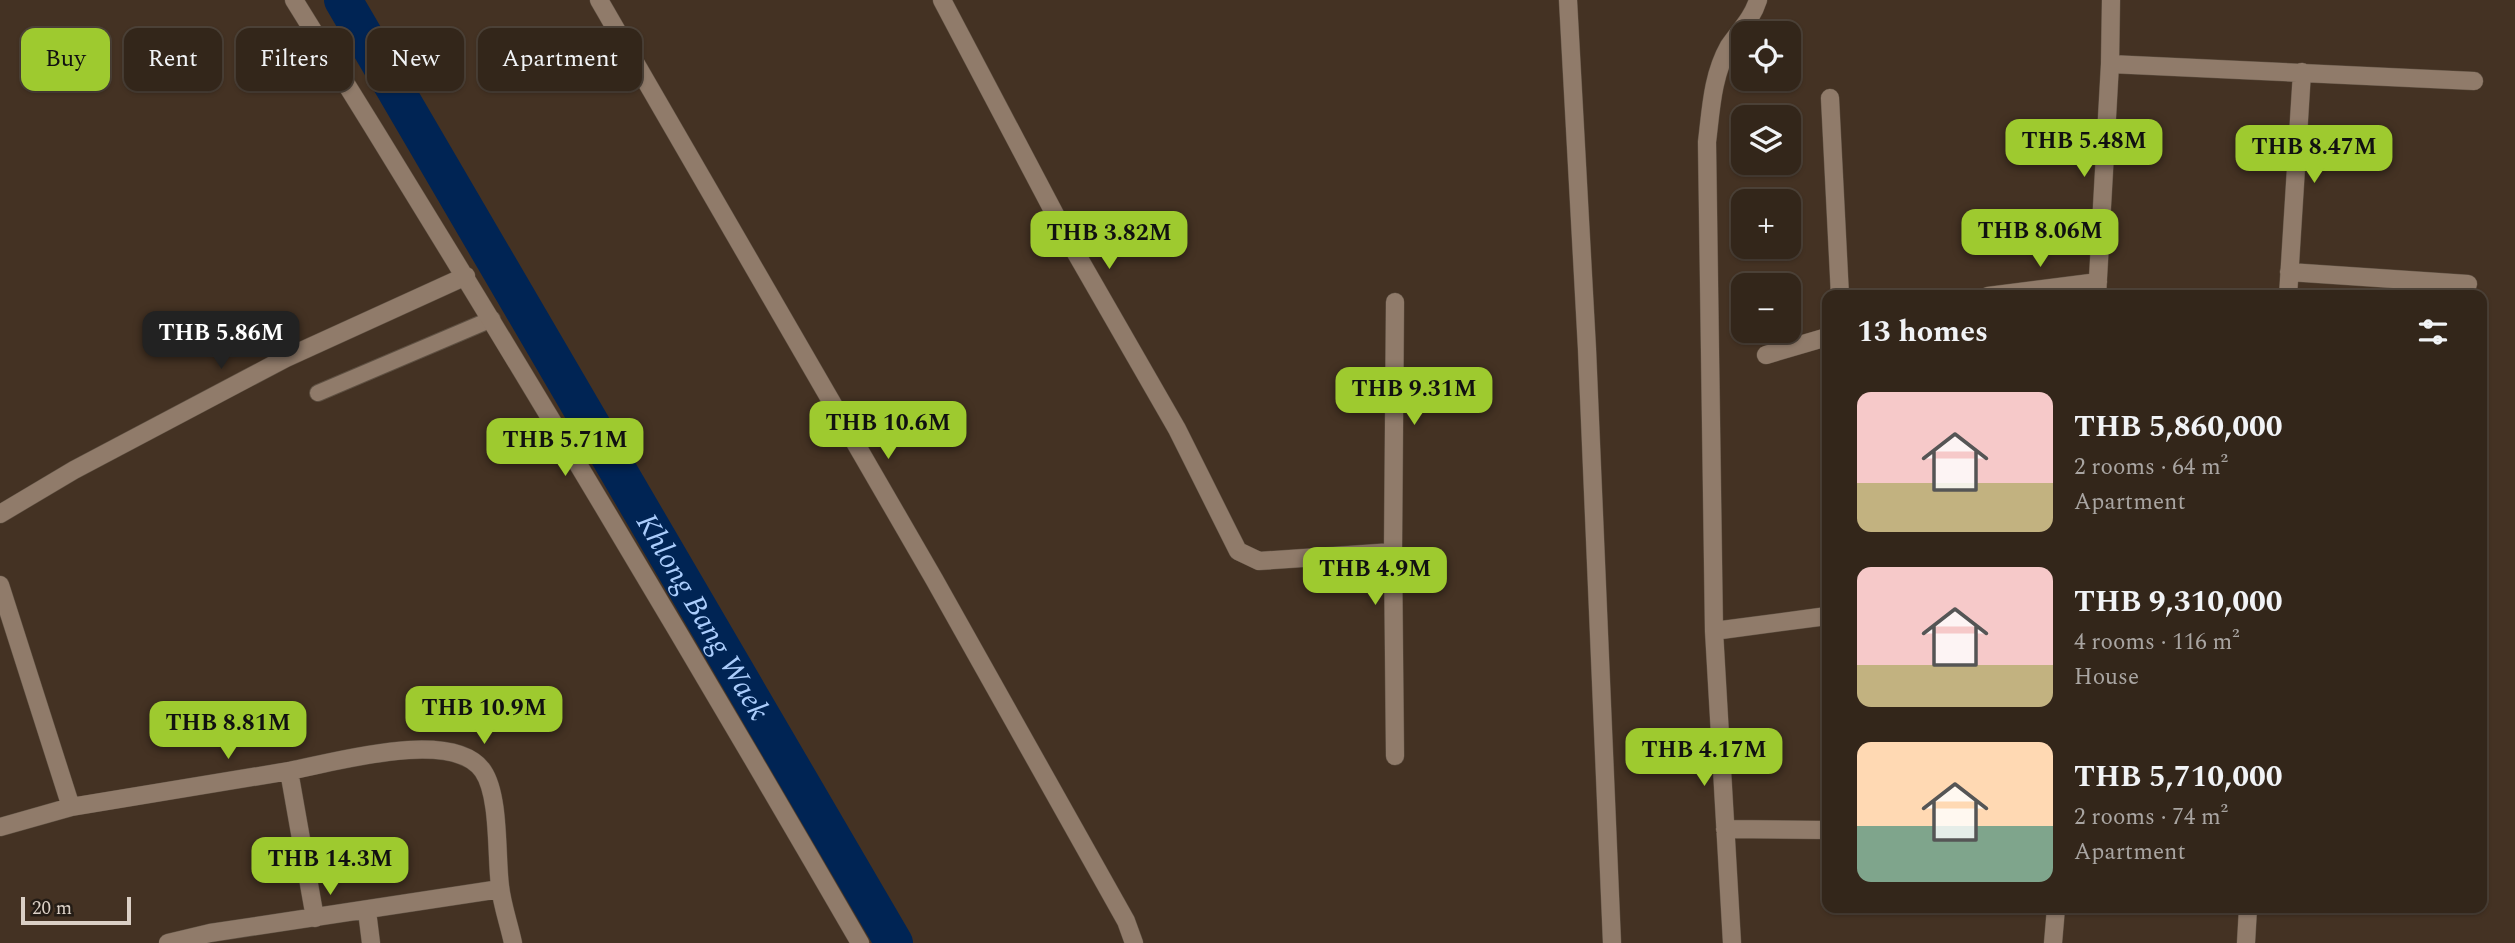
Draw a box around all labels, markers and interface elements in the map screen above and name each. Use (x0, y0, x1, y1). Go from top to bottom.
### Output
map controls (1731, 21, 1801, 343)
button: locate (1731, 21, 1801, 91)
chip: Buy (21, 28, 110, 91)
chip: Rent (124, 28, 222, 91)
chip: Filters (236, 28, 353, 91)
chip: New (367, 28, 464, 91)
chip: Apartment (478, 28, 642, 91)
button: layers (1731, 105, 1801, 175)
pin: THB 5.48M (2004, 120, 2164, 179)
text: THB 5.48M (2021, 124, 2147, 159)
pin: THB 8.47M (2234, 125, 2394, 185)
text: THB 8.47M (2251, 130, 2377, 165)
button: + (1731, 189, 1801, 259)
pin: THB 8.06M (1960, 210, 2120, 269)
pin: THB 3.82M (1029, 212, 1189, 271)
text: THB 8.06M (1977, 214, 2103, 249)
text: THB 3.82M (1046, 216, 1172, 251)
button: − (1731, 273, 1801, 343)
text: 13 homes (1857, 309, 1988, 355)
pin: THB 5.86M (141, 312, 301, 371)
icon: filters (2414, 313, 2452, 351)
text: THB 5.86M (158, 316, 284, 351)
pin: THB 9.31M (1334, 368, 1494, 427)
text: THB 9.31M (1351, 372, 1477, 407)
pin: THB 10.6M (808, 402, 968, 461)
text: THB 5,860,000 (2074, 404, 2283, 450)
text: THB 10.6M (825, 406, 951, 441)
pin: THB 5.71M (485, 419, 645, 478)
icon: home (1913, 420, 1997, 504)
text: THB 5.71M (502, 423, 628, 458)
text: 2 rooms · 64 m² (2074, 450, 2228, 485)
text: Apartment (2074, 485, 2186, 520)
water label: Khlong Bang Waek (624, 505, 781, 729)
pin: THB 4.9M (1303, 548, 1447, 607)
text: THB 4.9M (1319, 552, 1431, 587)
text: THB 9,310,000 (2074, 579, 2283, 625)
icon: home (1913, 595, 1997, 679)
text: 4 rooms · 116 m² (2074, 625, 2240, 660)
text: House (2074, 660, 2139, 695)
pin: THB 10.9M (404, 686, 564, 746)
text: THB 10.9M (421, 691, 547, 726)
pin: THB 8.81M (148, 702, 308, 761)
text: THB 8.81M (165, 706, 291, 741)
pin: THB 4.17M (1624, 728, 1784, 788)
text: THB 4.17M (1641, 733, 1767, 768)
text: THB 5,710,000 (2074, 754, 2283, 800)
icon: home (1913, 770, 1997, 854)
text: 2 rooms · 74 m² (2074, 800, 2228, 835)
text: Apartment (2074, 835, 2186, 870)
pin: THB 14.3M (250, 838, 410, 897)
text: THB 14.3M (267, 842, 393, 877)
scale bar (21, 894, 131, 926)
text: 20 m (32, 894, 72, 923)

